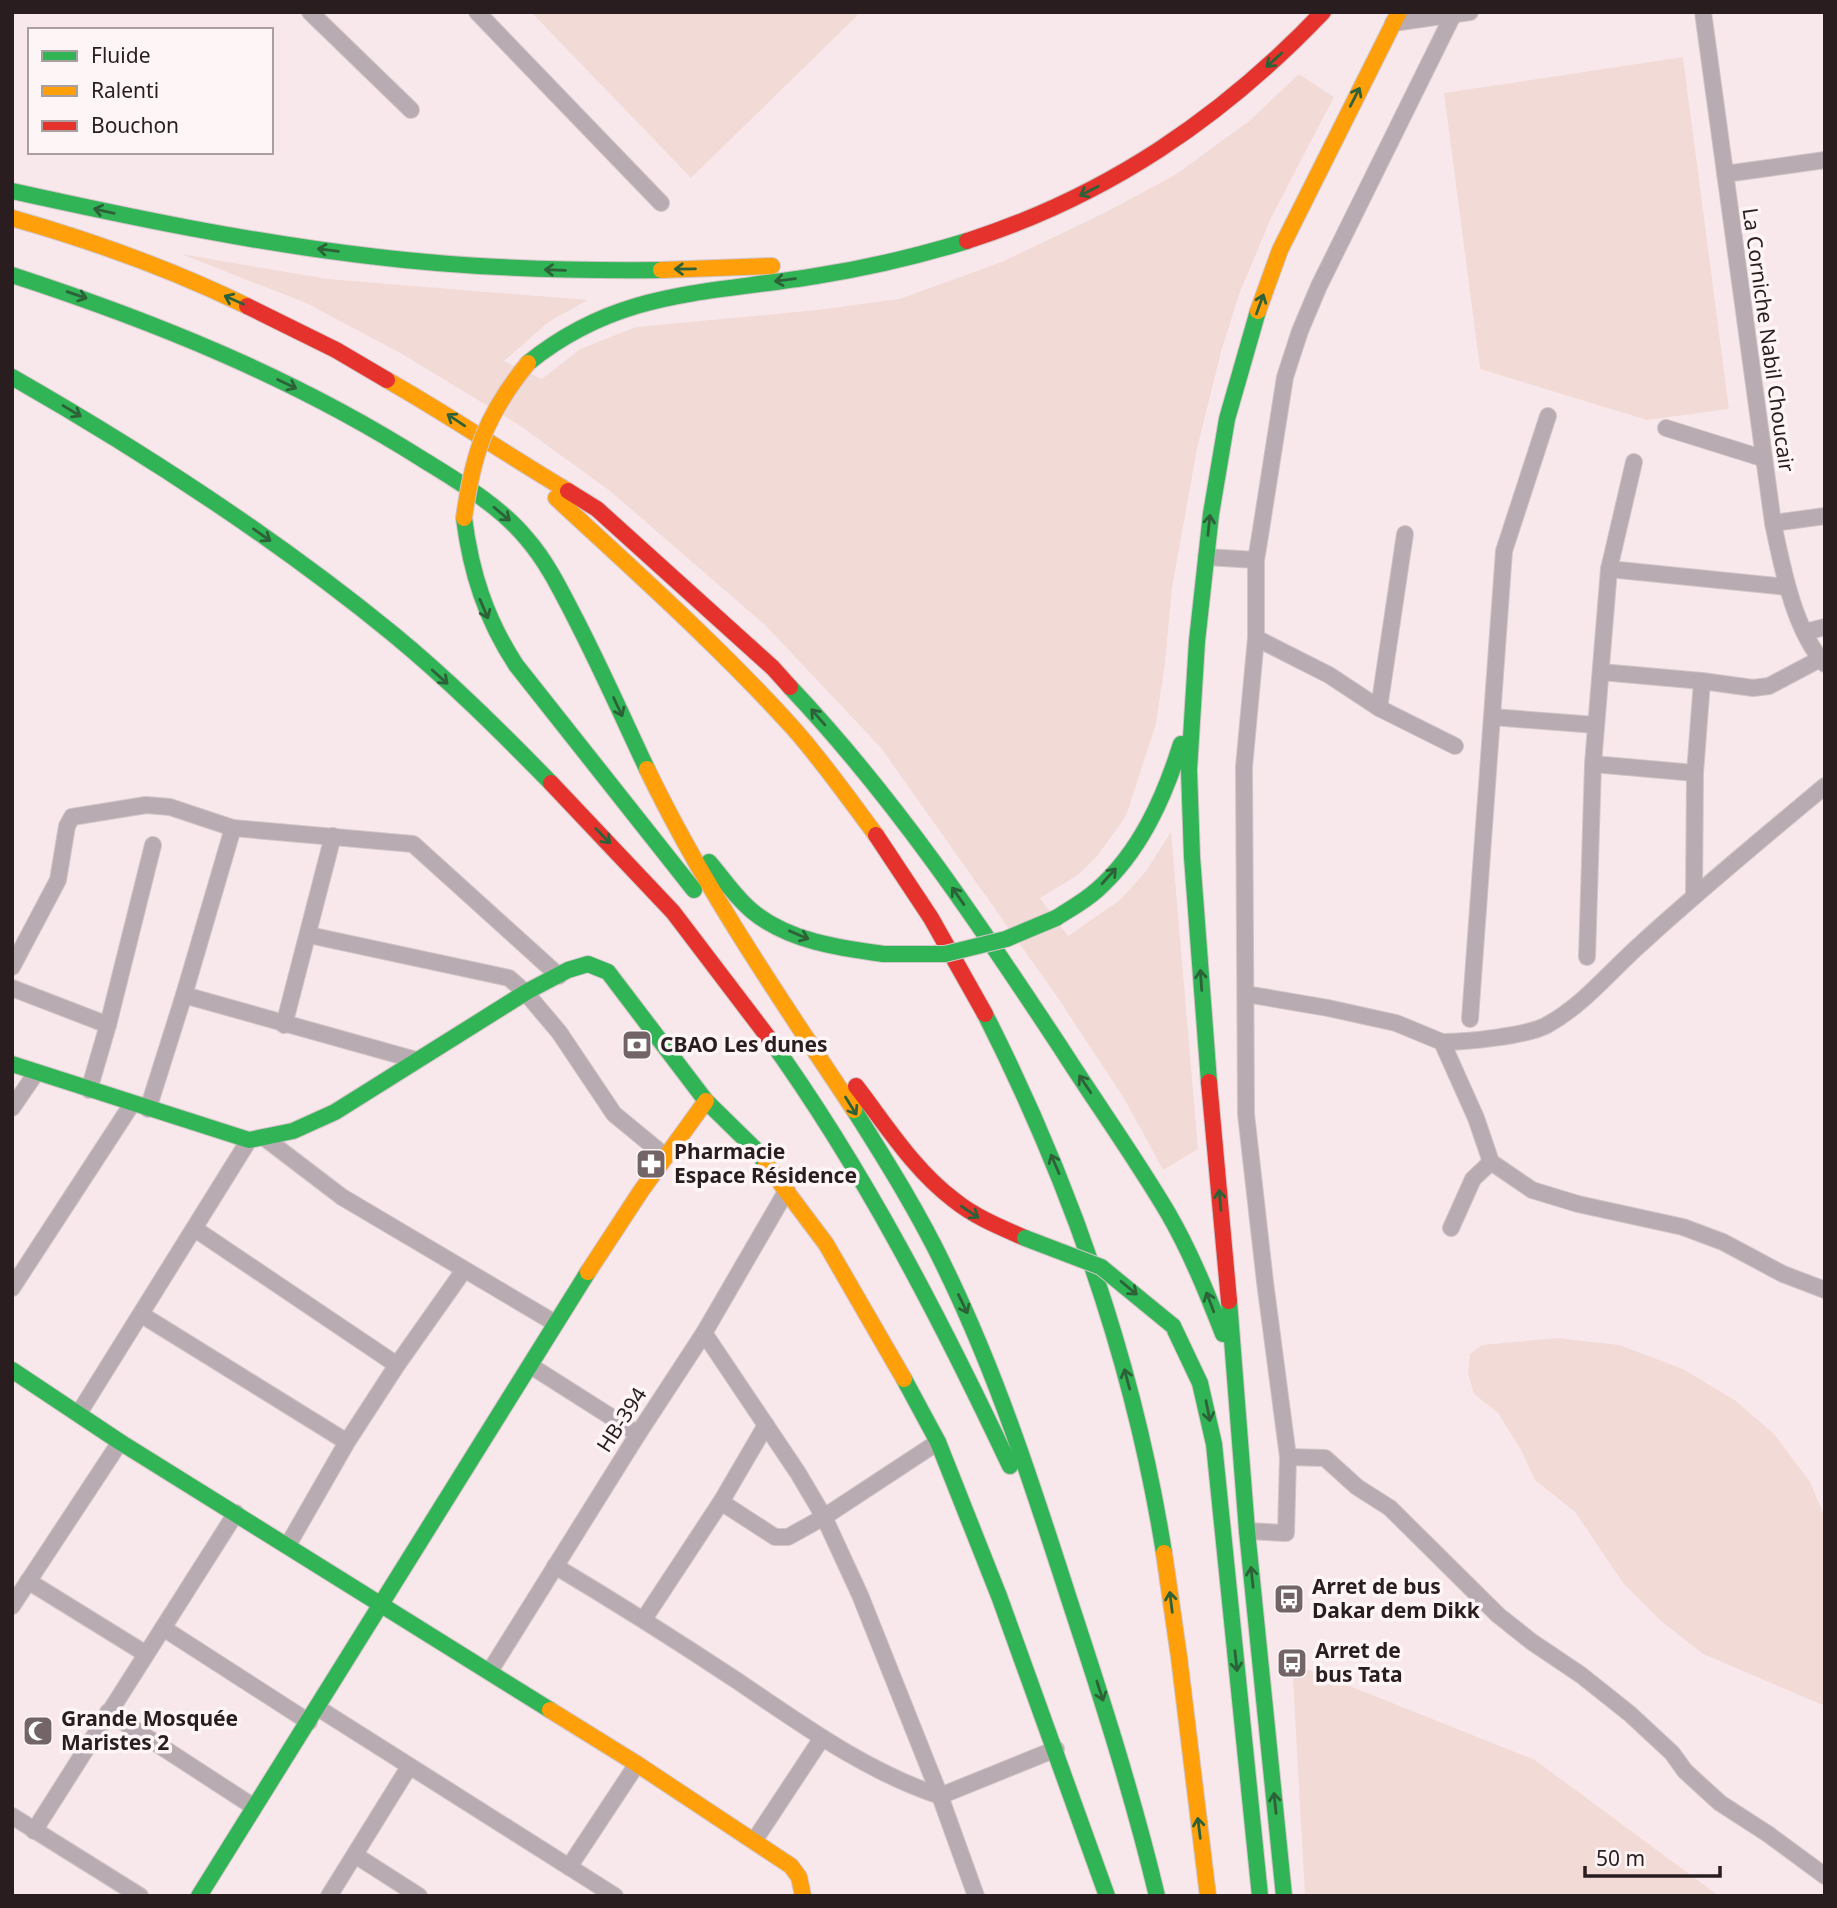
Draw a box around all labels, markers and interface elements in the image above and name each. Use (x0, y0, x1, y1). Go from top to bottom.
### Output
legend (28, 28, 273, 154)
text: Fluide (91, 41, 150, 69)
one-way arrow (1265, 52, 1283, 68)
text: Ralenti (91, 76, 159, 104)
one-way arrow (1349, 87, 1363, 108)
text: Bouchon (91, 111, 179, 139)
one-way arrow (1079, 184, 1100, 198)
one-way arrow (93, 204, 116, 218)
street label: La Corniche Nabil Choucair (1737, 206, 1801, 474)
one-way arrow (317, 243, 340, 256)
one-way arrow (543, 263, 566, 276)
one-way arrow (674, 263, 697, 276)
one-way arrow (774, 273, 797, 286)
one-way arrow (66, 290, 88, 302)
one-way arrow (224, 293, 245, 306)
one-way arrow (1255, 293, 1267, 315)
one-way arrow (276, 377, 297, 391)
one-way arrow (61, 404, 81, 418)
one-way arrow (447, 413, 466, 427)
one-way arrow (493, 506, 511, 522)
one-way arrow (1203, 514, 1216, 537)
one-way arrow (252, 528, 271, 542)
one-way arrow (478, 597, 491, 619)
one-way arrow (431, 669, 449, 685)
one-way arrow (612, 696, 625, 717)
one-way arrow (810, 708, 826, 726)
one-way arrow (594, 827, 611, 844)
one-way arrow (1101, 867, 1117, 885)
one-way arrow (951, 887, 965, 906)
one-way arrow (787, 929, 809, 942)
one-way arrow (1194, 970, 1207, 992)
bank icon: CBAO Les dunes (620, 1028, 654, 1062)
place label: CBAO Les dunes (660, 1030, 828, 1058)
one-way arrow (1078, 1075, 1092, 1095)
one-way arrow (844, 1096, 858, 1116)
place label: Pharmacie Espace Résidence (674, 1137, 857, 1189)
pharmacy icon: Pharmacie Espace Résidence (634, 1147, 668, 1181)
one-way arrow (1048, 1153, 1061, 1175)
one-way arrow (1213, 1190, 1226, 1212)
one-way arrow (960, 1205, 980, 1219)
one-way arrow (1120, 1280, 1138, 1296)
one-way arrow (1203, 1292, 1216, 1314)
one-way arrow (956, 1293, 970, 1314)
one-way arrow (1119, 1368, 1132, 1390)
street label: HB-394 (590, 1382, 653, 1457)
one-way arrow (1202, 1399, 1216, 1422)
one-way arrow (1245, 1566, 1258, 1589)
place label: Arret de bus Dakar dem Dikk (1312, 1572, 1481, 1624)
bus stop icon: Arret de bus Dakar dem Dikk (1272, 1582, 1306, 1616)
one-way arrow (1164, 1592, 1177, 1614)
place label: Arret de bus Tata (1315, 1636, 1403, 1688)
bus stop icon: Arret de bus Tata (1275, 1646, 1309, 1680)
one-way arrow (1230, 1650, 1243, 1672)
one-way arrow (1095, 1680, 1107, 1702)
place label: Grande Mosquée Maristes 2 (61, 1704, 238, 1756)
mosque icon: Grande Mosquée Maristes 2 (21, 1714, 55, 1748)
one-way arrow (1268, 1793, 1281, 1815)
one-way arrow (1193, 1817, 1206, 1840)
scale bar (1585, 1834, 1720, 1878)
text: 50 m (1596, 1844, 1645, 1872)

